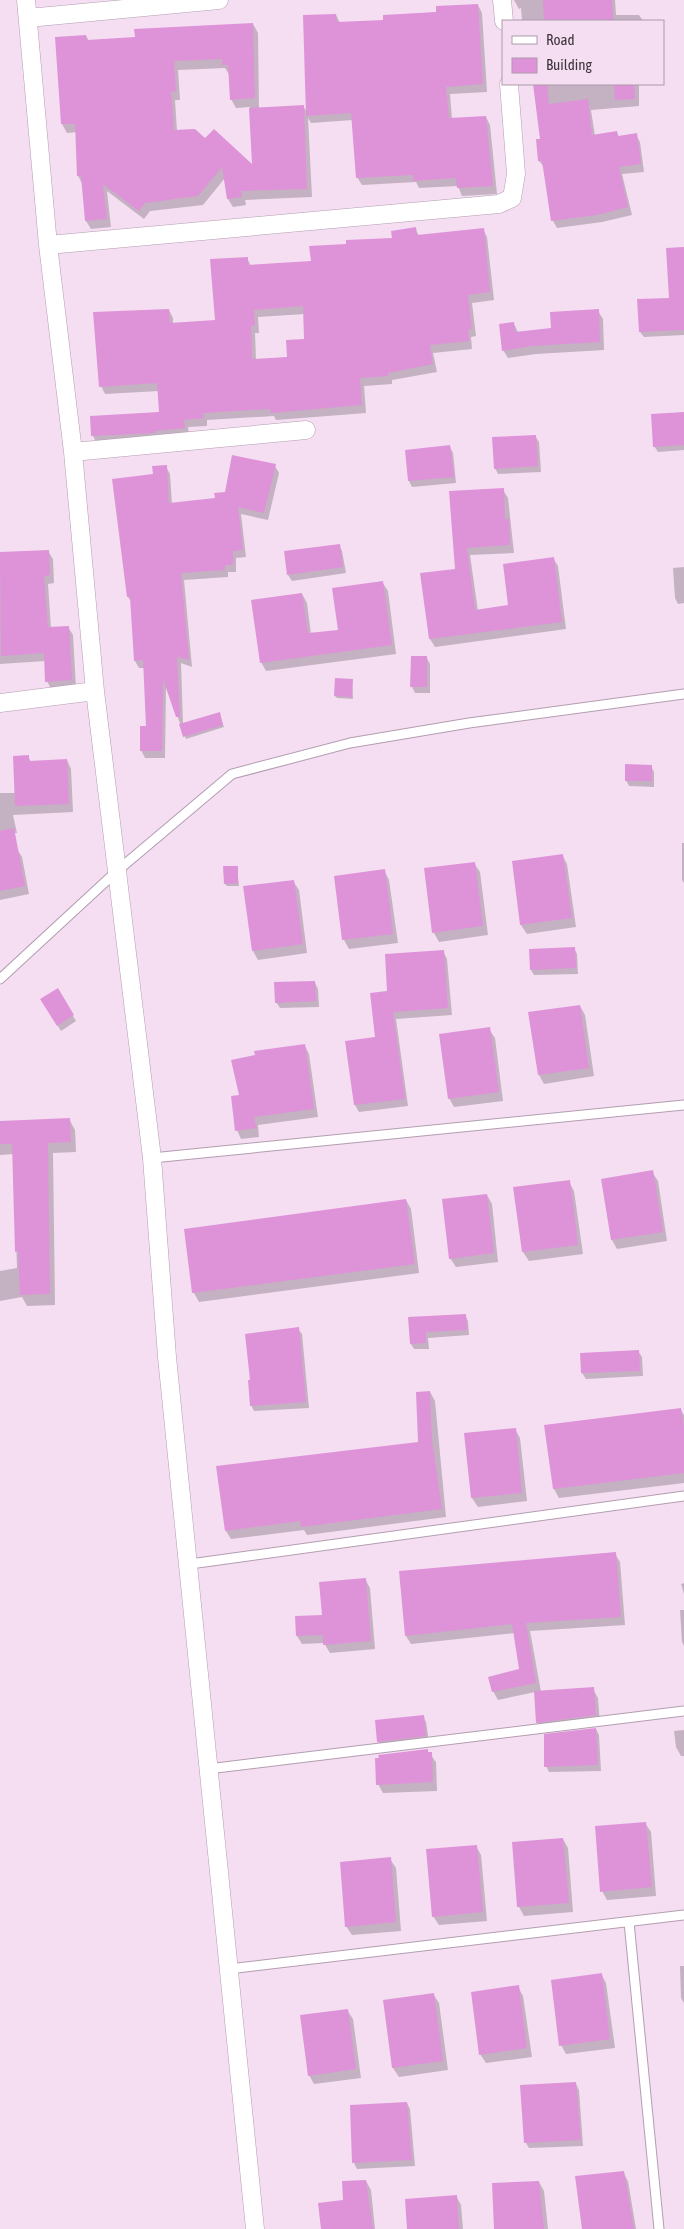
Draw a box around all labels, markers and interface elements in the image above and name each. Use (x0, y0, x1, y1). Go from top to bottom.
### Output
legend (502, 20, 664, 85)
text: Road (546, 31, 575, 48)
text: Building (546, 56, 592, 73)

